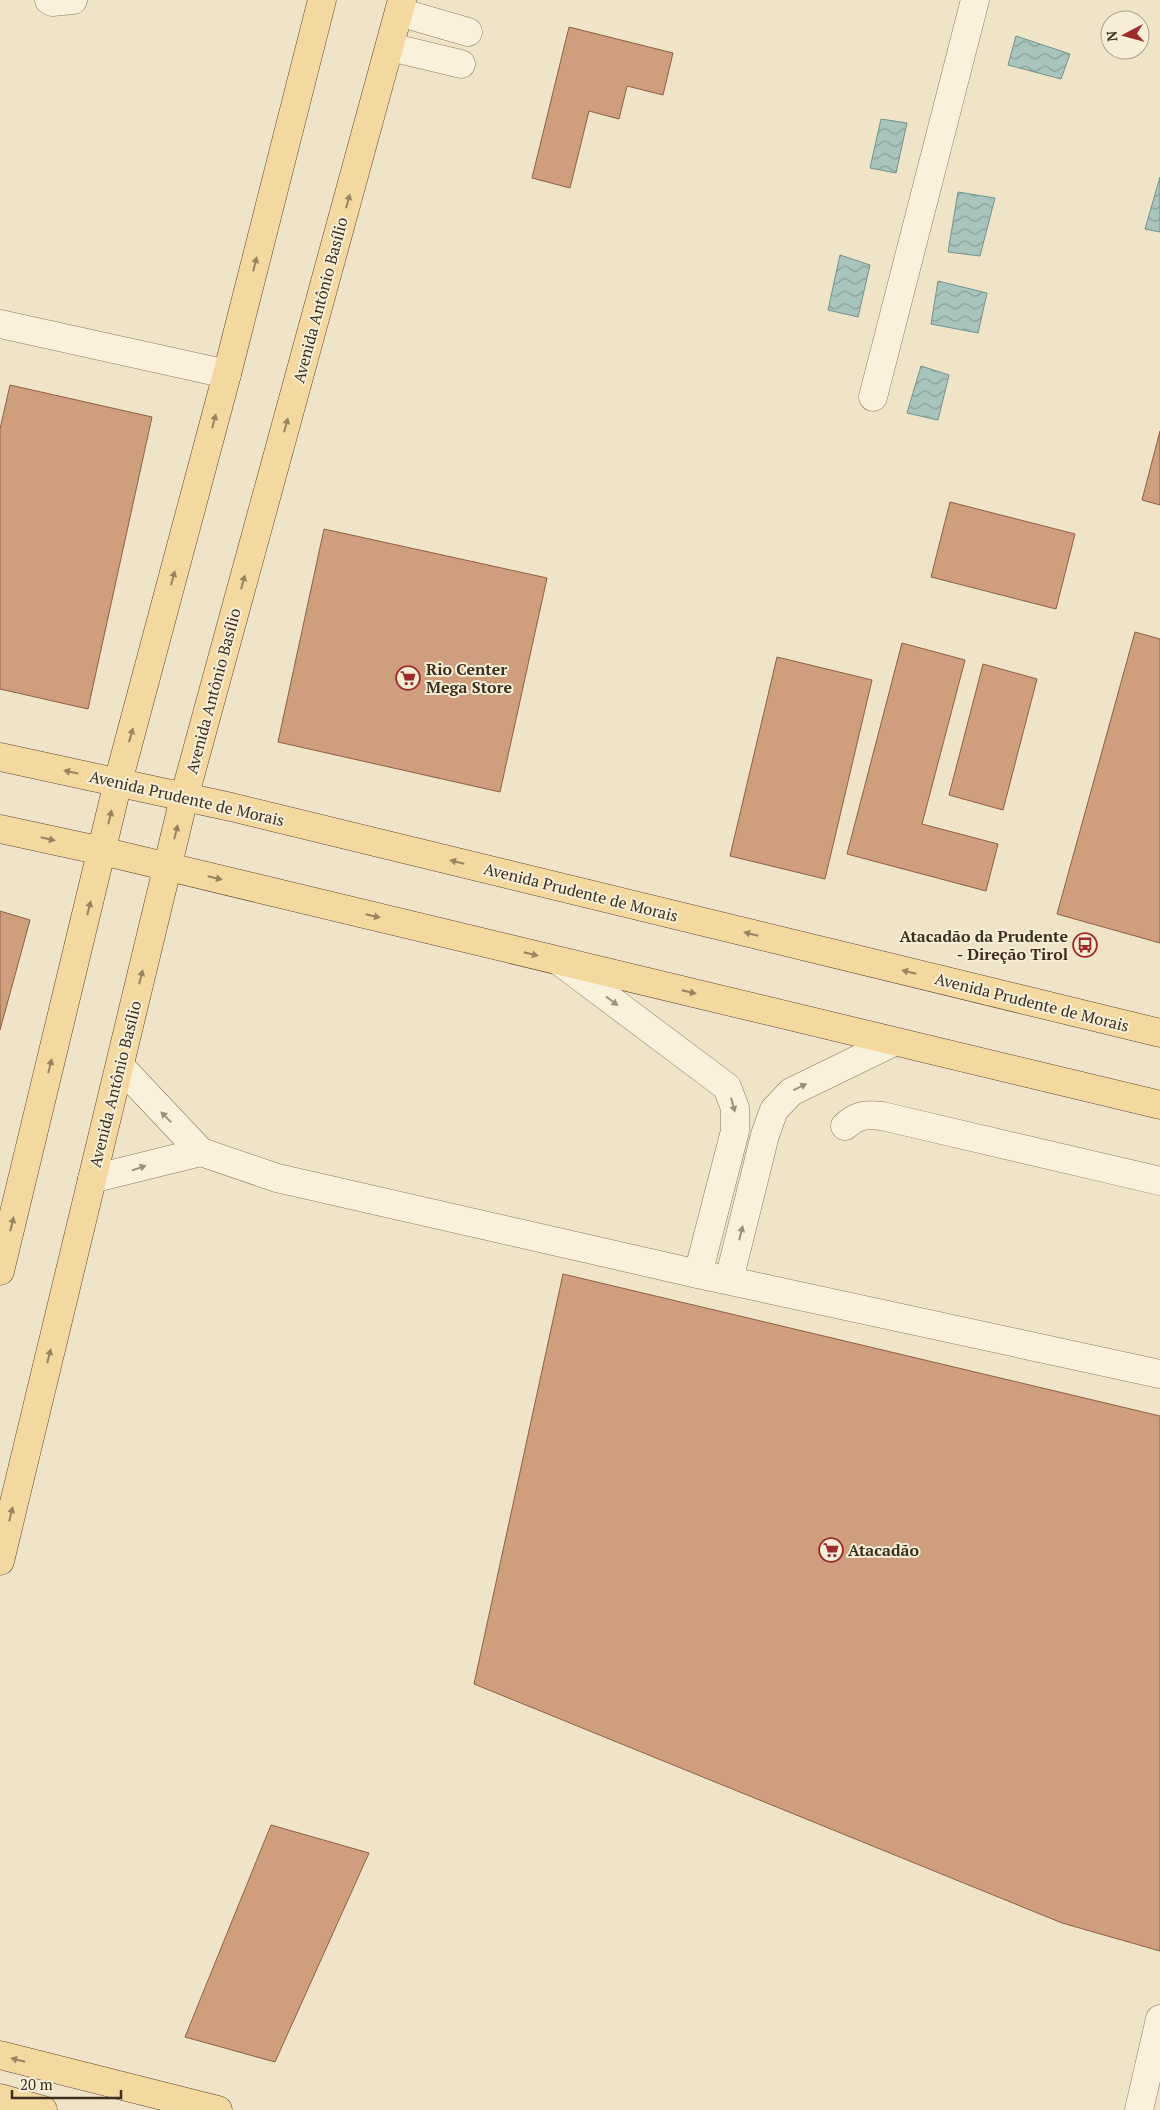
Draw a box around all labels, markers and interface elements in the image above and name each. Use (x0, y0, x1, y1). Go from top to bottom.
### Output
north arrow (1100, 10, 1150, 60)
text: N (1102, 30, 1122, 43)
one-way arrow (344, 193, 352, 208)
street label: Avenida Antônio Basílio (287, 214, 353, 385)
one-way arrow (251, 256, 259, 271)
one-way arrow (211, 413, 219, 428)
one-way arrow (282, 418, 290, 433)
one-way arrow (169, 571, 177, 586)
one-way arrow (240, 574, 248, 589)
street label: Avenida Antônio Basílio (180, 605, 246, 776)
place label: Rio Center Mega Store (426, 658, 512, 698)
supermarket icon: Rio Center Mega Store (395, 665, 421, 691)
one-way arrow (128, 728, 136, 743)
street label: Avenida Prudente de Morais (87, 765, 287, 831)
one-way arrow (63, 768, 78, 776)
one-way arrow (106, 809, 114, 824)
one-way arrow (172, 825, 180, 840)
one-way arrow (40, 835, 55, 843)
street label: Avenida Prudente de Morais (482, 857, 680, 927)
one-way arrow (449, 858, 464, 866)
one-way arrow (207, 875, 222, 883)
one-way arrow (85, 901, 93, 916)
one-way arrow (365, 912, 380, 920)
place label: Atacadão da Prudente - Direção Tirol (900, 925, 1068, 965)
one-way arrow (743, 930, 758, 938)
bus stop icon: Atacadão da Prudente - Direção Tirol (1072, 932, 1098, 958)
one-way arrow (523, 950, 538, 958)
street label: Avenida Prudente de Morais (933, 967, 1131, 1037)
one-way arrow (901, 968, 916, 976)
one-way arrow (137, 969, 145, 984)
one-way arrow (681, 988, 696, 996)
one-way arrow (605, 996, 619, 1006)
street label: Avenida Antônio Basílio (84, 998, 146, 1170)
one-way arrow (46, 1058, 54, 1073)
one-way arrow (793, 1083, 807, 1091)
one-way arrow (729, 1097, 737, 1112)
one-way arrow (160, 1111, 172, 1123)
one-way arrow (132, 1163, 147, 1171)
one-way arrow (8, 1216, 16, 1231)
one-way arrow (737, 1226, 745, 1241)
one-way arrow (45, 1348, 53, 1363)
one-way arrow (7, 1506, 15, 1521)
supermarket icon: Atacadão (818, 1537, 844, 1563)
place label: Atacadão (848, 1539, 919, 1561)
one-way arrow (11, 2056, 26, 2064)
scale bar (12, 2068, 121, 2100)
text: 20 m (20, 2074, 53, 2094)

